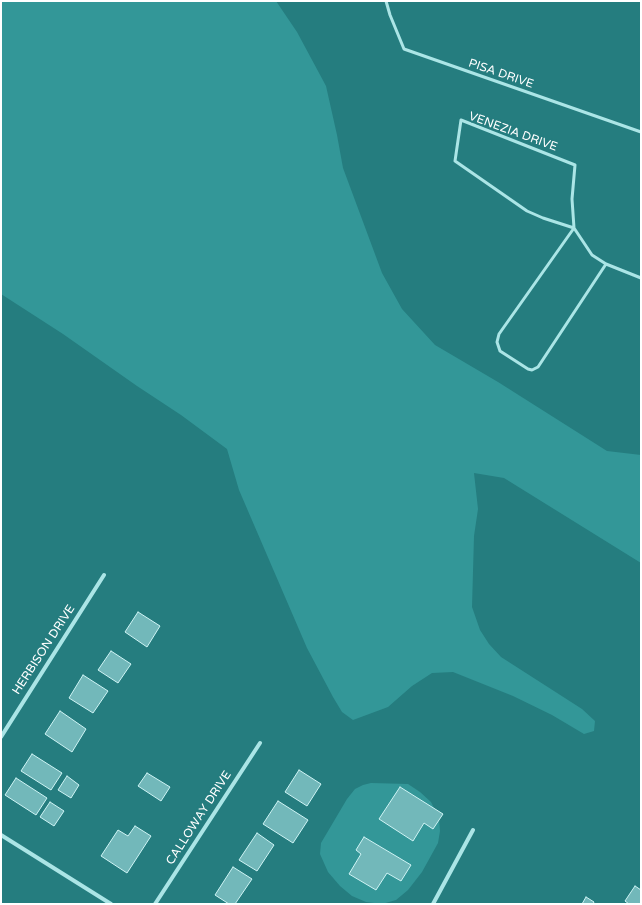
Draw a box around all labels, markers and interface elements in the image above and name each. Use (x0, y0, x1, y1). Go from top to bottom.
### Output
street label: PISA DRIVE (467, 56, 535, 92)
street label: VENEZIA DRIVE (467, 109, 559, 155)
street label: HERBISON DRIVE (10, 603, 78, 697)
street label: CALLOWAY DRIVE (163, 768, 235, 868)

